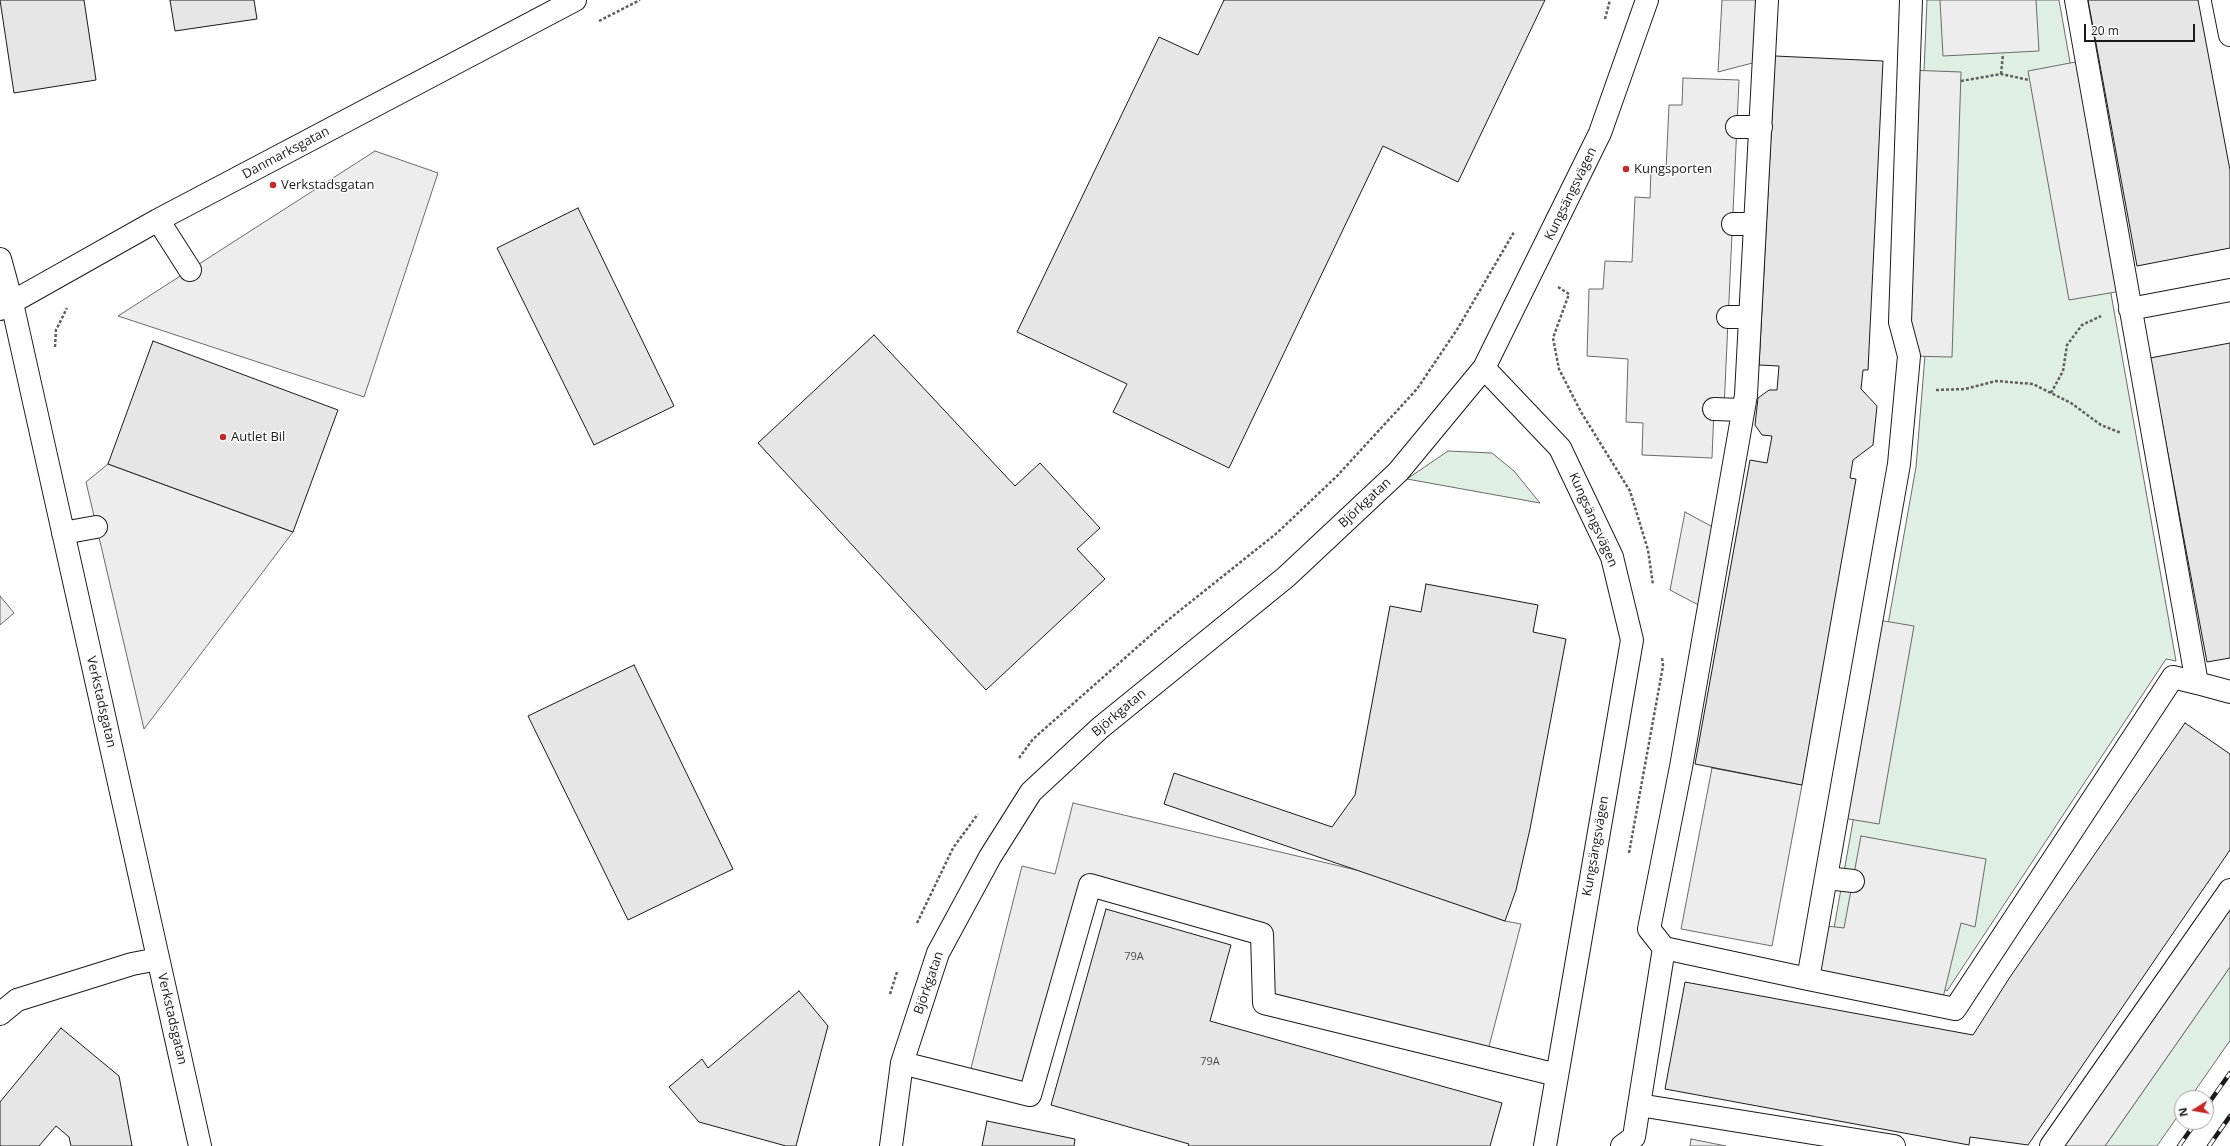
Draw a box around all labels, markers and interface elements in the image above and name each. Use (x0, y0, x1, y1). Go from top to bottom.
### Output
scale bar (2086, 16, 2197, 42)
text: 20 m (2091, 22, 2119, 39)
street label: Danmarksgatan (240, 123, 332, 183)
street label: Kungsängsvägen (1542, 145, 1600, 243)
place label: Kungsporten (1634, 161, 1712, 177)
marker: Kungsporten (1621, 164, 1631, 174)
place label: Verkstadsgatan (281, 177, 375, 193)
marker: Verkstadsgatan (268, 180, 278, 190)
place label: Autlet Bil (231, 429, 285, 445)
marker: Autlet Bil (218, 432, 228, 442)
street label: Kungsängsvägen (1565, 470, 1621, 570)
street label: Björkgatan (1336, 475, 1394, 531)
street label: Verkstadsgatan (83, 655, 119, 749)
street label: Björkgatan (1089, 686, 1149, 740)
street label: Kungsängsvägen (1579, 795, 1613, 897)
street label: Björkgatan (911, 949, 947, 1017)
house number: 79A (1124, 950, 1144, 964)
street label: Verkstadsgatan (154, 972, 190, 1066)
house number: 79A (1200, 1055, 1220, 1069)
north arrow (2174, 1090, 2214, 1130)
text: N (2174, 1106, 2191, 1118)

